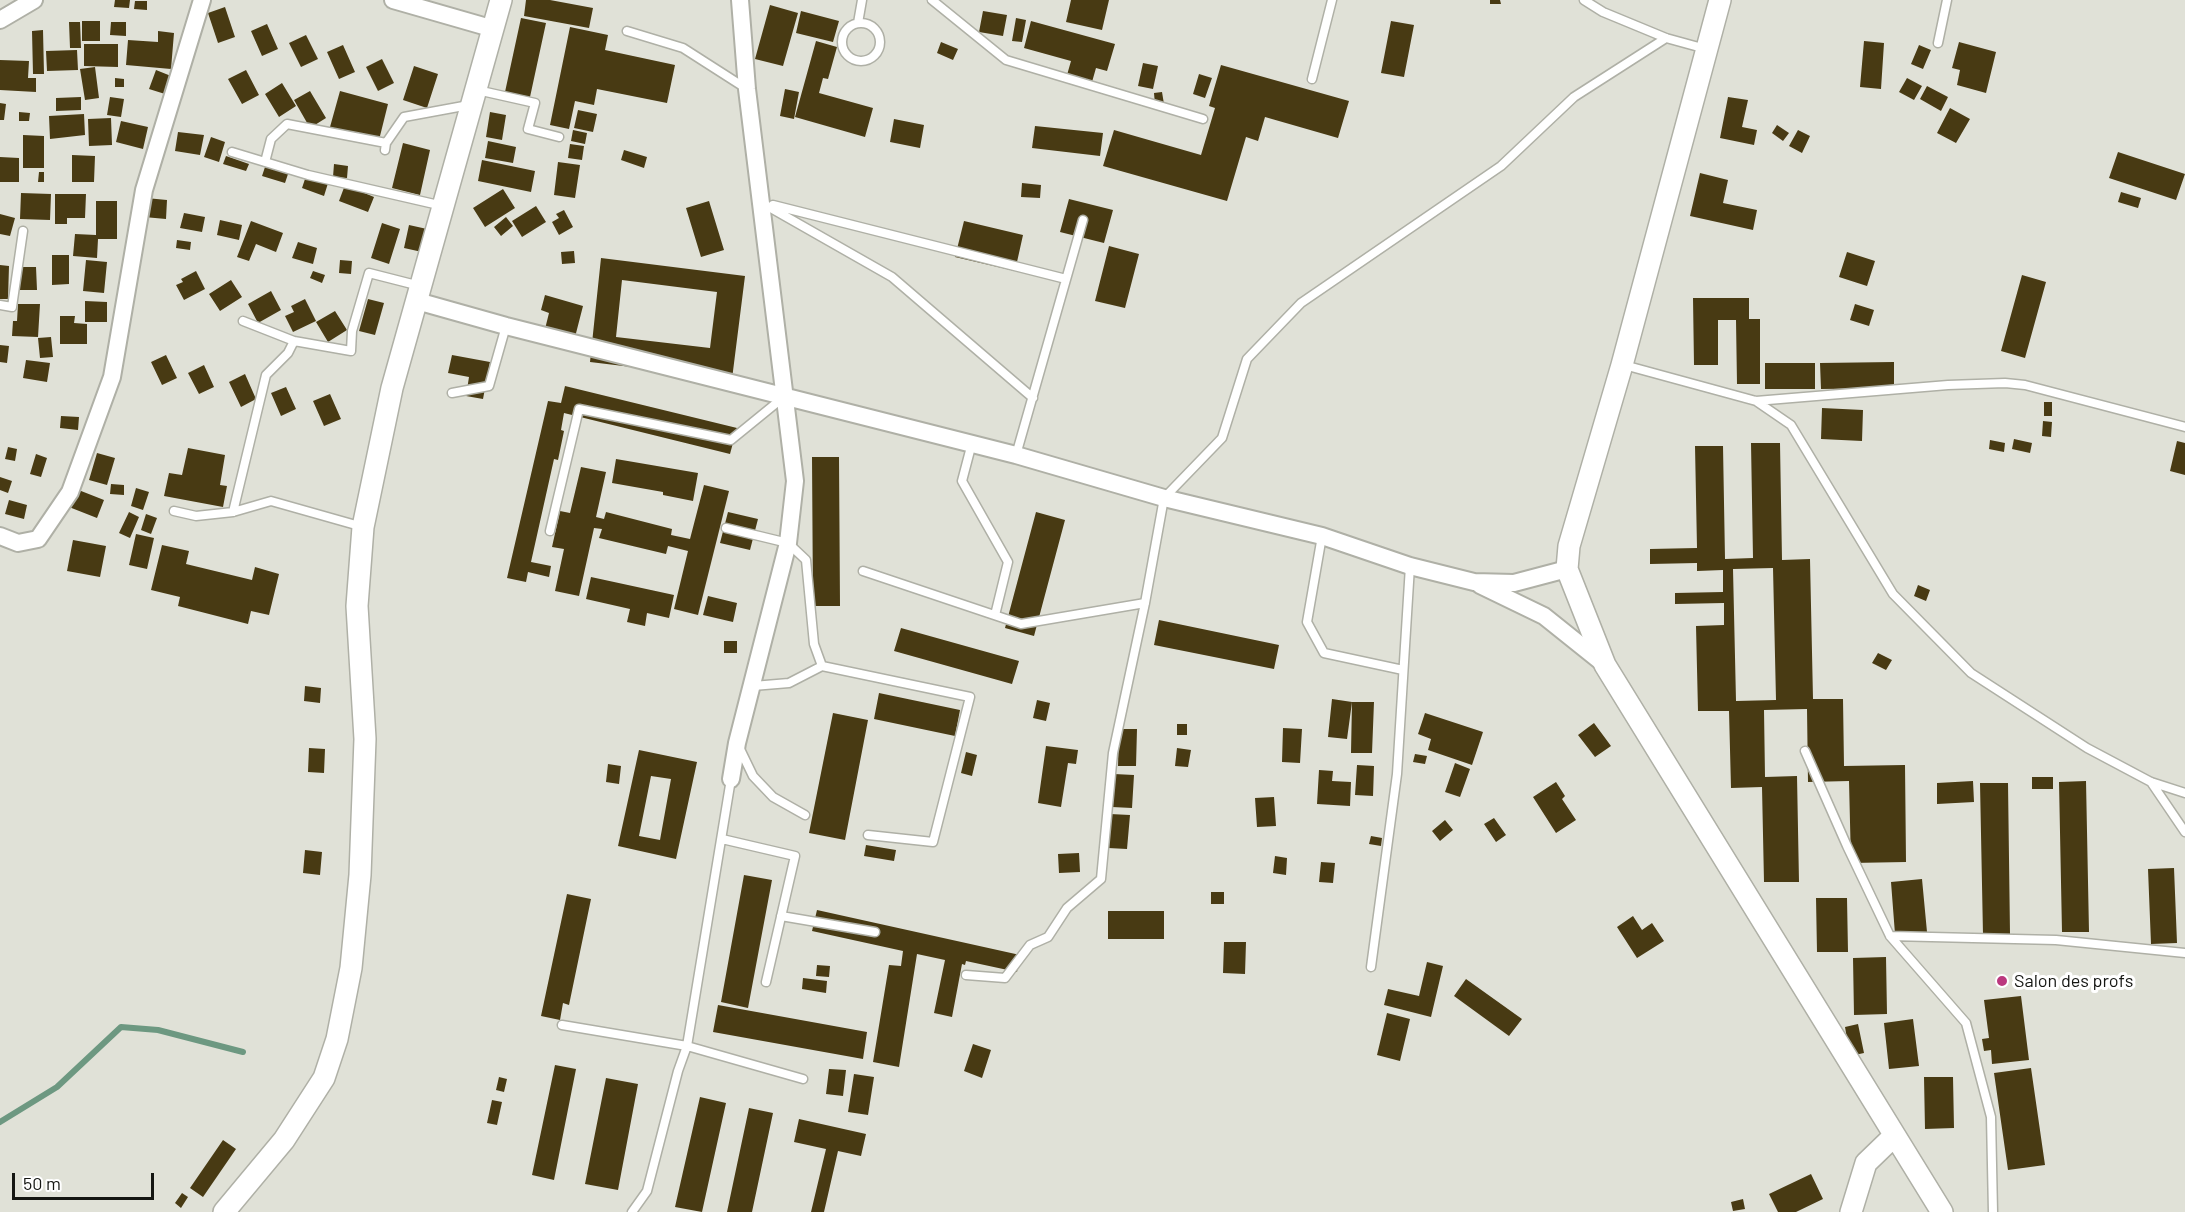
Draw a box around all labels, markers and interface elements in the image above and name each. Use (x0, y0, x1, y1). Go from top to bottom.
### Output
place label: Salon des profs (2014, 970, 2133, 992)
marker: Salon des profs (1995, 974, 2009, 988)
scale bar (15, 1161, 158, 1199)
text: 50 m (23, 1172, 61, 1194)

